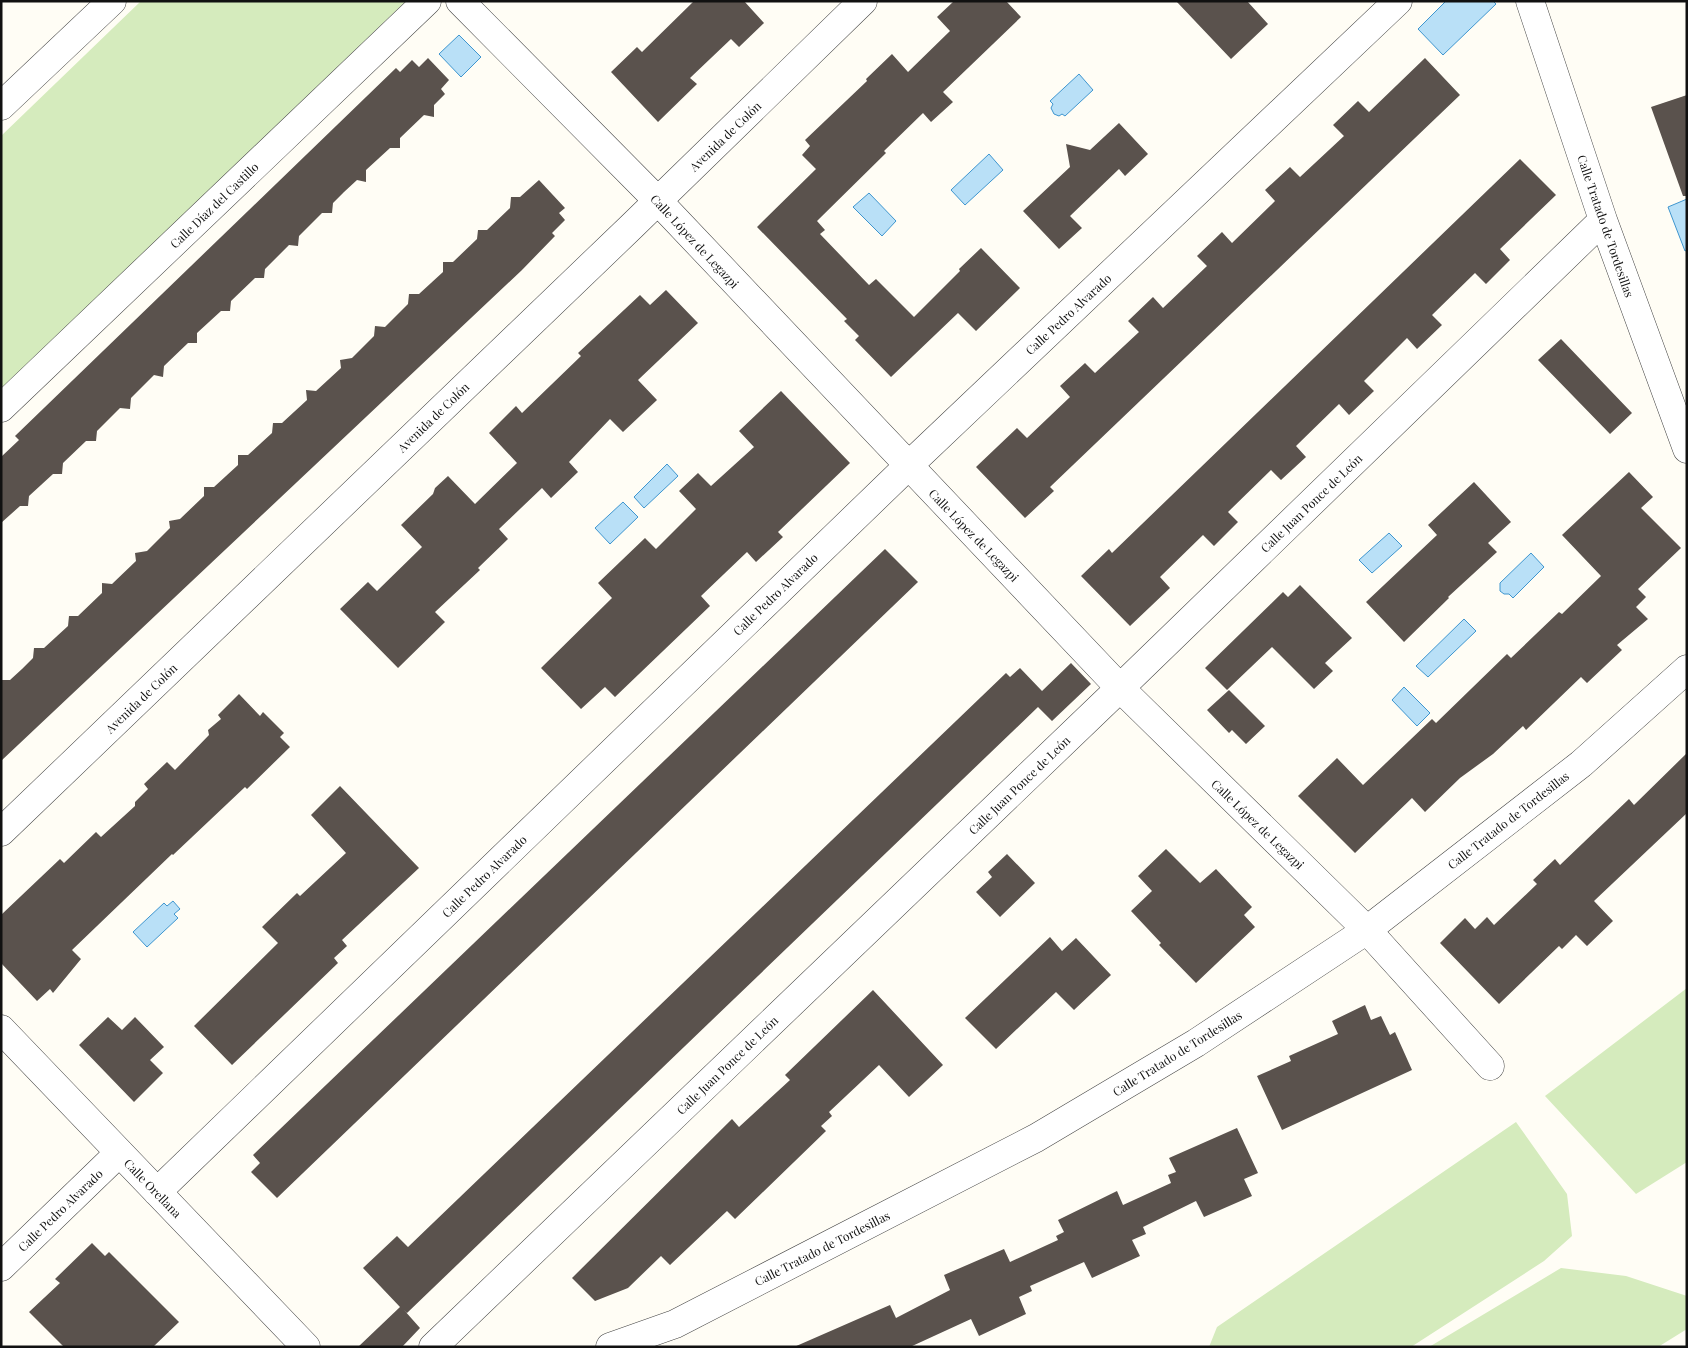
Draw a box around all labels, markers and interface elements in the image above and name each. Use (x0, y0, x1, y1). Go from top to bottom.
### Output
street label: Avenida de Colón (685, 98, 764, 175)
street label: Calle Tratado de Tordesillas (1574, 153, 1638, 299)
street label: Calle Díaz del Castillo (166, 158, 262, 251)
street label: Calle López de Legazpi (647, 191, 743, 292)
street label: Calle Pedro Alvarado (1022, 270, 1115, 358)
street label: Avenida de Colón (393, 379, 472, 456)
street label: Calle Juan Ponce de León (1257, 450, 1365, 556)
street label: Calle López de Legazpi (926, 485, 1023, 585)
street label: Calle Pedro Alvarado (729, 549, 821, 639)
street label: Avenida de Colón (101, 660, 180, 737)
street label: Calle Juan Ponce de León (965, 732, 1073, 838)
street label: Calle Tratado de Tordesillas (1444, 768, 1572, 872)
street label: Calle López de Legazpi (1208, 776, 1308, 873)
street label: Calle Pedro Alvarado (438, 831, 530, 921)
street label: Calle Tratado de Tordesillas (1109, 1007, 1245, 1099)
street label: Calle Juan Ponce de León (673, 1012, 781, 1118)
street label: Calle Orellana (121, 1155, 185, 1221)
street label: Calle Pedro Alvarado (14, 1165, 106, 1255)
street label: Calle Tratado de Tordesillas (752, 1207, 892, 1289)

